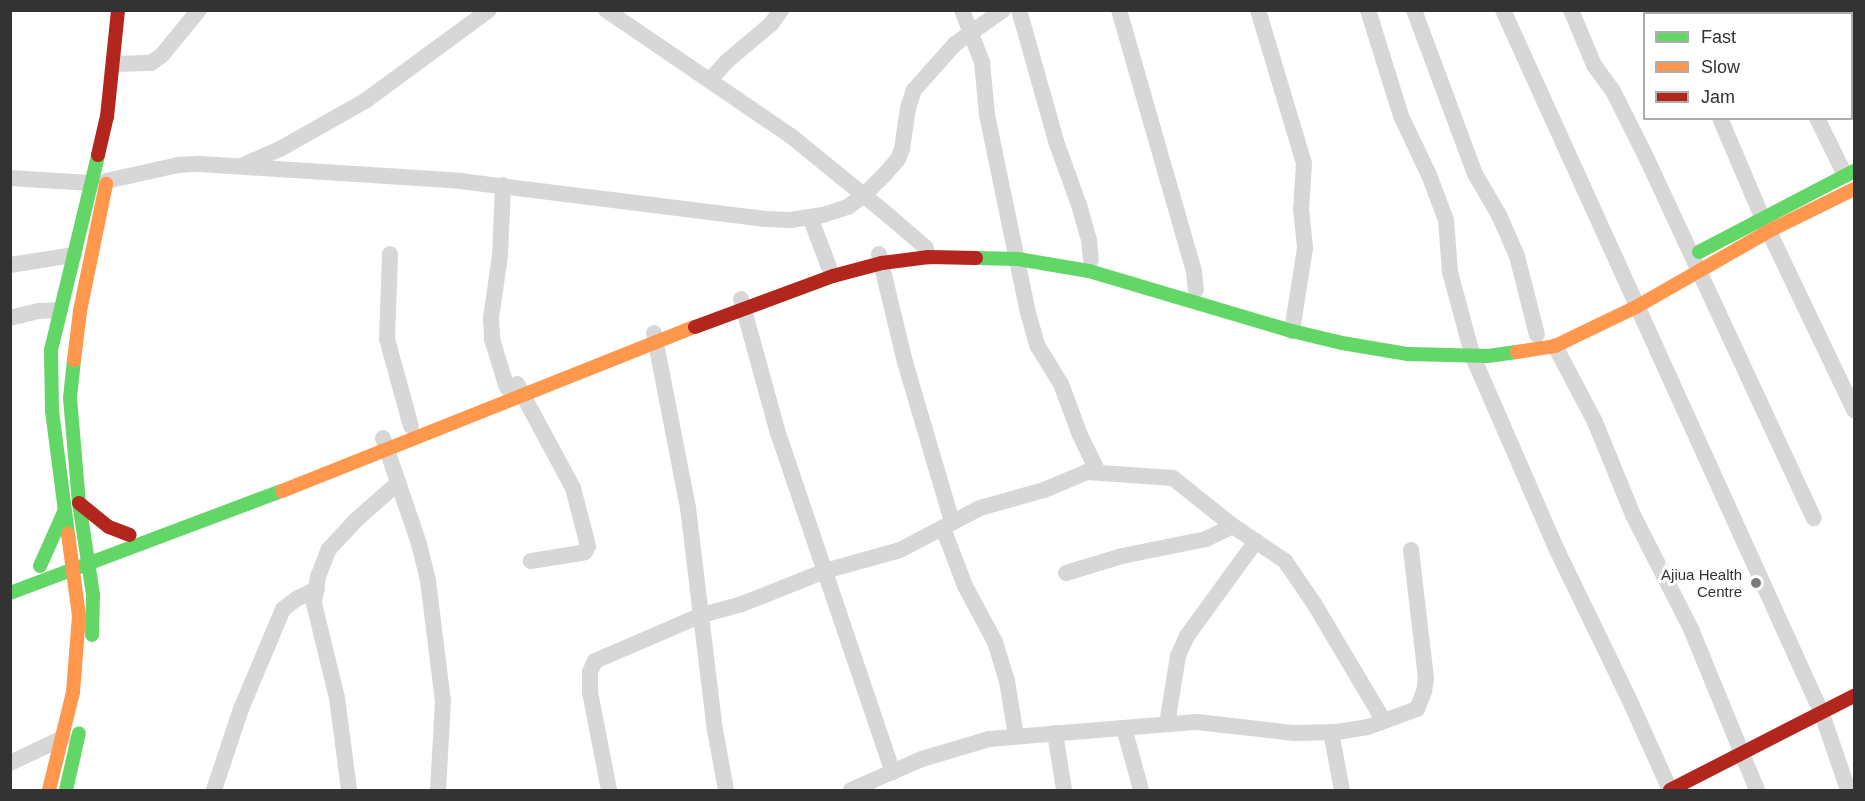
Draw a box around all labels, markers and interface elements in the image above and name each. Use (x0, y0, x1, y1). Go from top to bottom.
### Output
legend (1643, 12, 1853, 120)
text: Fast (1701, 27, 1736, 47)
text: Slow (1701, 57, 1740, 77)
text: Jam (1701, 87, 1735, 107)
place label: Ajiua Health Centre (1661, 565, 1742, 600)
marker: Ajiua Health Centre (1747, 574, 1765, 592)

